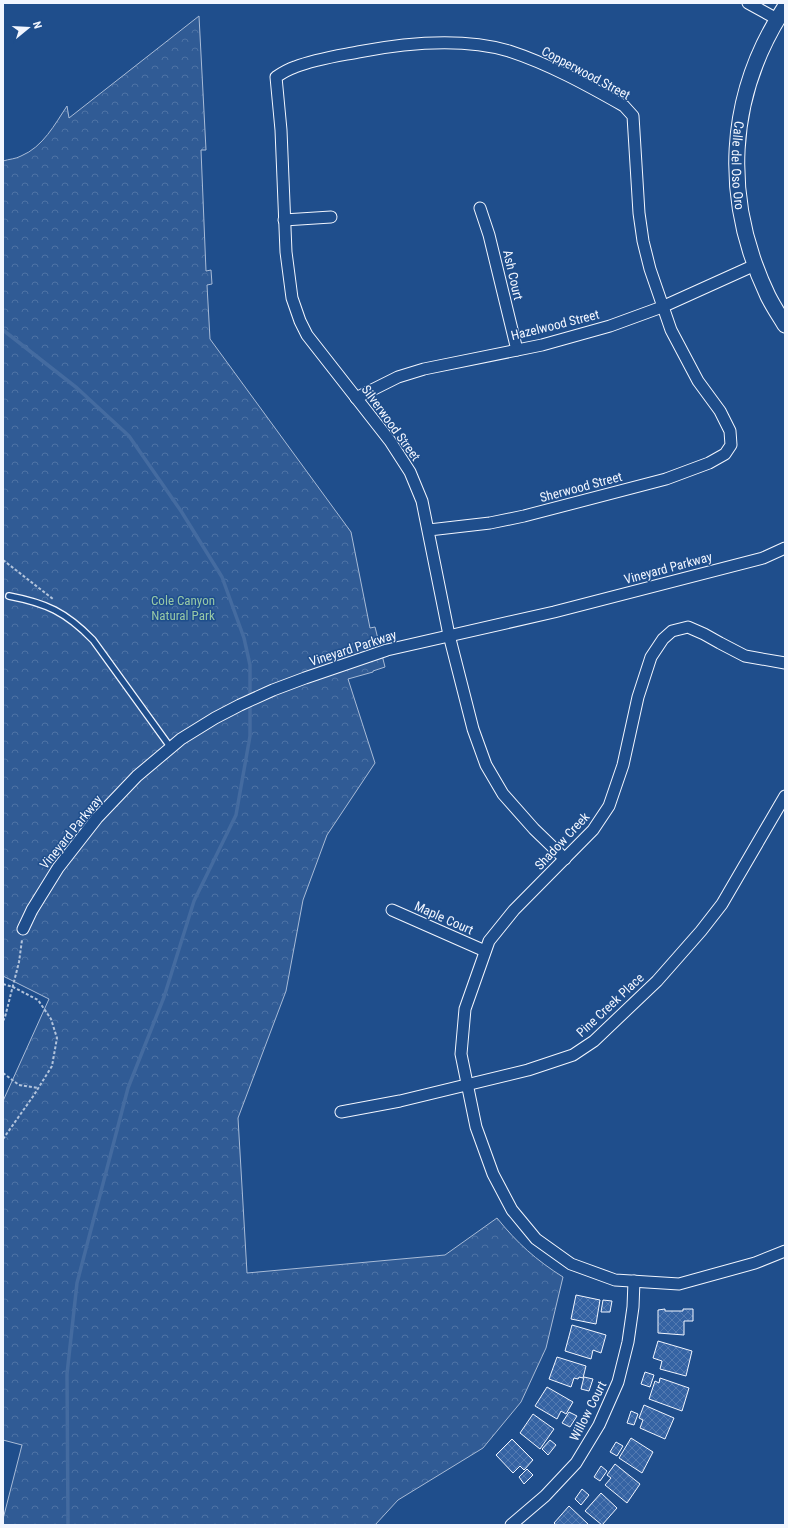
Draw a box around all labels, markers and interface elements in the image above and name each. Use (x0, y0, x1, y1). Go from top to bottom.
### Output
north arrow (8, 8, 48, 48)
text: N (30, 20, 44, 31)
street label: Copperwood Street (539, 43, 633, 103)
street label: Calle del Oso Oro (729, 120, 748, 211)
street label: Ash Court (500, 248, 526, 302)
street label: Hazelwood Street (509, 307, 601, 343)
street label: Silverwood Street (359, 382, 424, 464)
street label: Sherwood Street (538, 469, 624, 505)
street label: Vineyard Parkway (622, 549, 714, 587)
park label: Cole Canyon Natural Park (151, 593, 215, 623)
street label: Vineyard Parkway (308, 627, 399, 669)
street label: Vineyard Parkway (37, 792, 106, 872)
street label: Shadow Creek (532, 809, 592, 873)
street label: Maple Court (412, 898, 476, 938)
street label: Pine Creek Place (573, 970, 647, 1040)
street label: Willow Court (567, 1378, 610, 1443)

